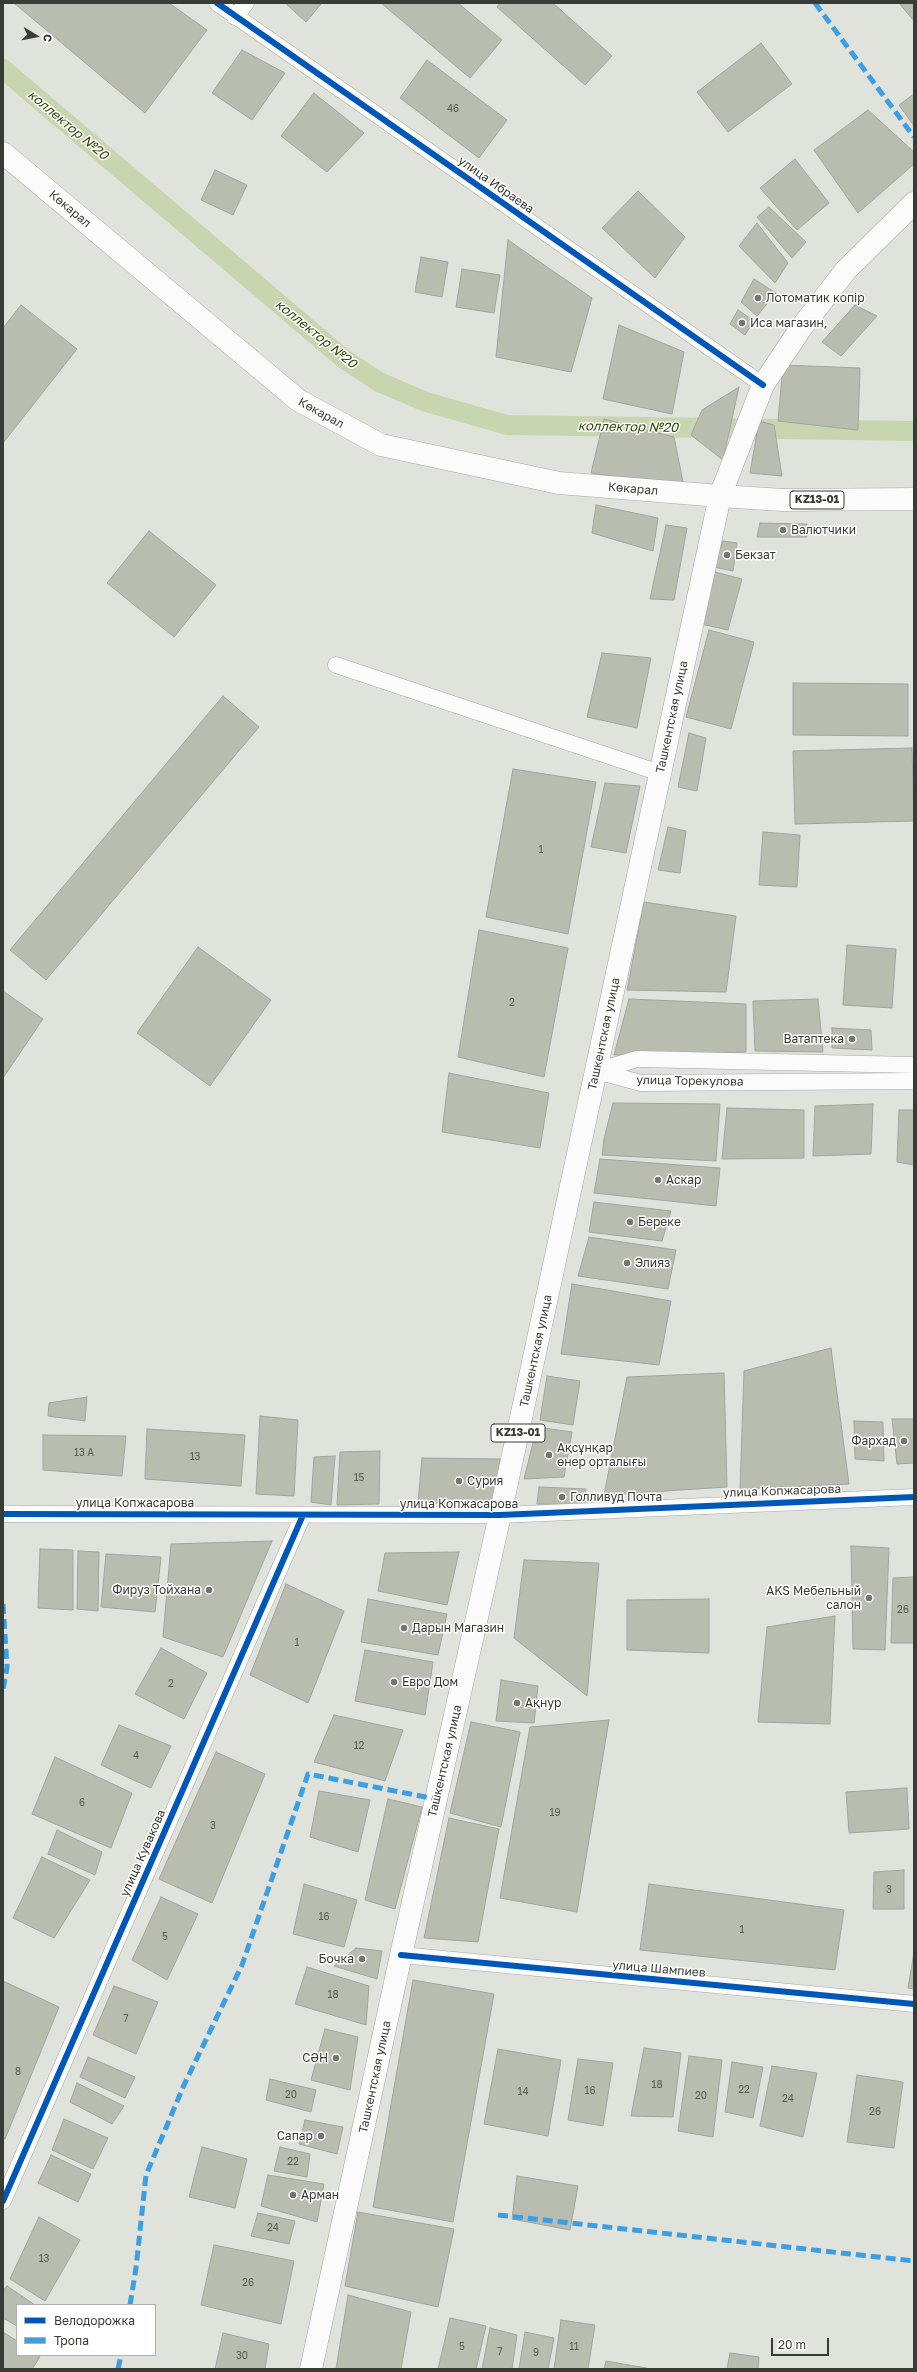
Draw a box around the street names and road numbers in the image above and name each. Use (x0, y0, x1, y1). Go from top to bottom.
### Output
street label: улица Ибраева (455, 154, 537, 216)
street label: Көкарал (46, 187, 94, 231)
street label: Көкарал (296, 395, 346, 431)
street label: Көкарал (607, 480, 659, 498)
road number: KZ13-01 (790, 491, 844, 509)
street label: Ташкентская улица (653, 659, 691, 775)
street label: Ташкентская улица (585, 976, 623, 1092)
street label: улица Торекулова (636, 1073, 744, 1089)
street label: Ташкентская улица (517, 1293, 555, 1409)
road number: KZ13-01 (491, 1424, 545, 1442)
street label: улица Копжасарова (723, 1482, 841, 1500)
street label: улица Копжасарова (76, 1496, 194, 1510)
street label: улица Копжасарова (400, 1497, 518, 1511)
street label: Ташкентская улица (425, 1704, 465, 1818)
street label: улица Кувакова (117, 1807, 169, 1899)
street label: улица Шампиев (612, 1958, 706, 1980)
street label: Ташкентская улица (356, 2019, 394, 2135)

